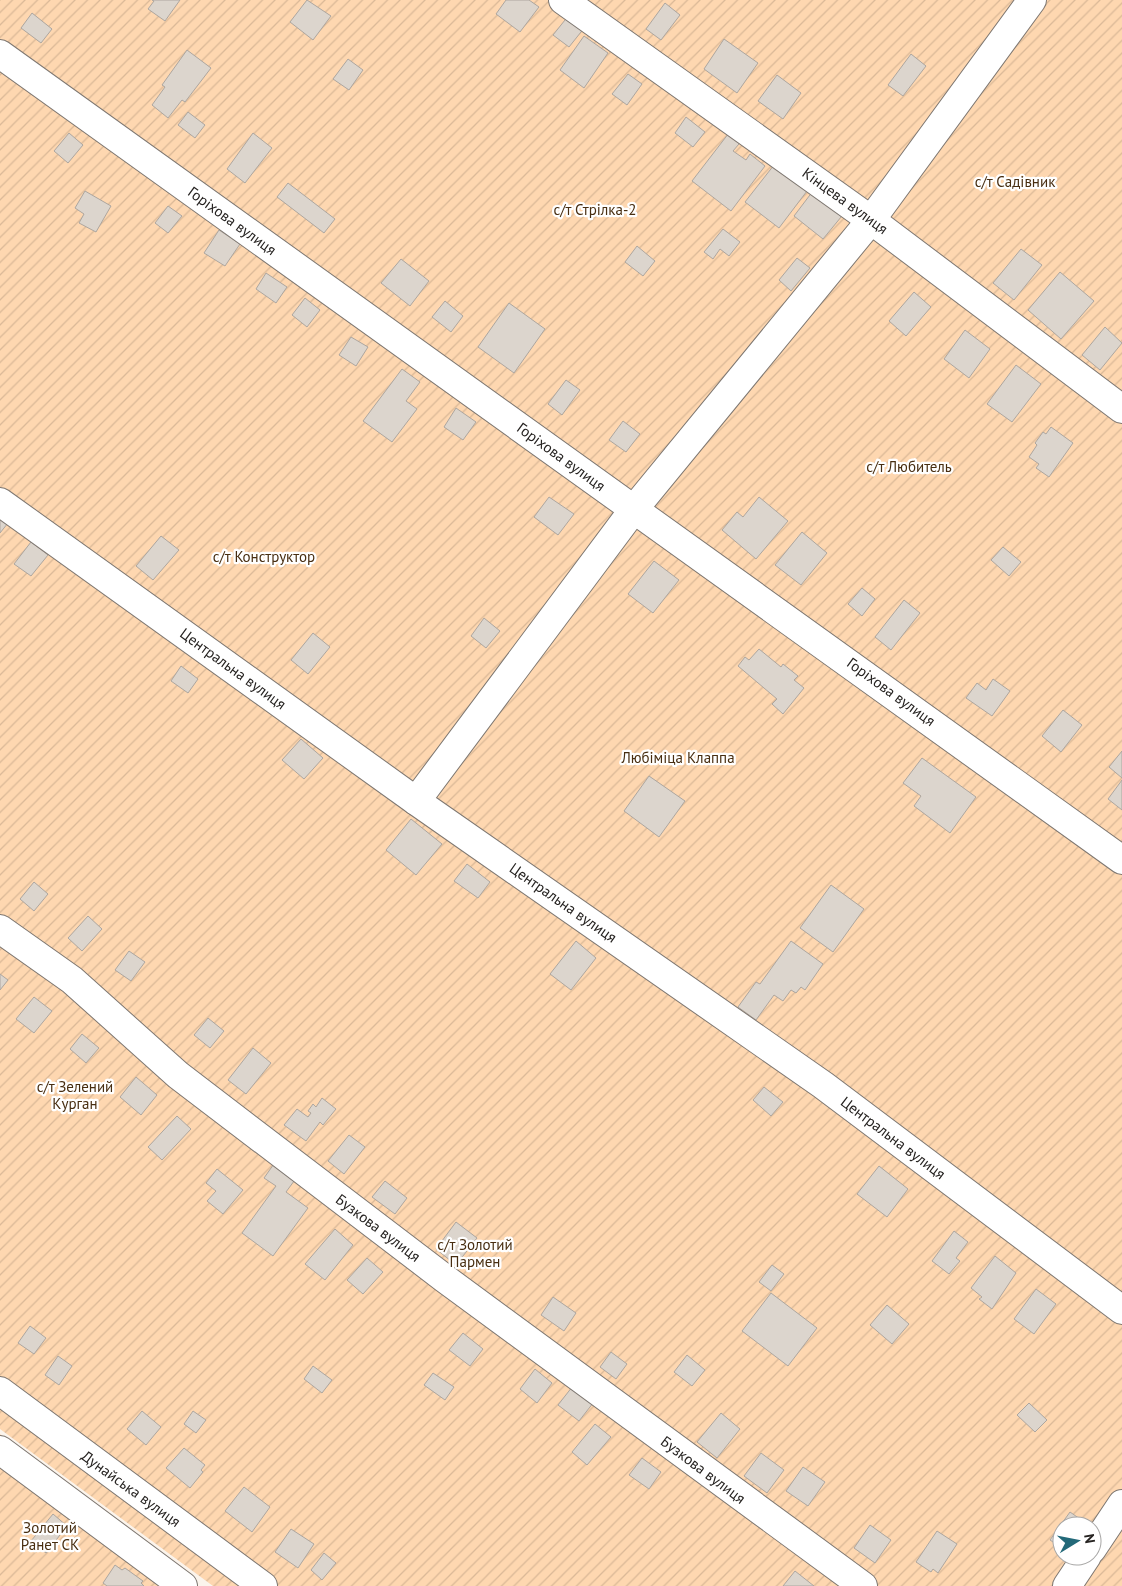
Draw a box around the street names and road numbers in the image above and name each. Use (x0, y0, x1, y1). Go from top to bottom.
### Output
street label: Кінцева вулиця (799, 163, 892, 238)
street label: Горіхова вулиця (184, 182, 280, 259)
street label: Горіхова вулиця (513, 418, 609, 495)
street label: Центральна вулиця (176, 624, 290, 713)
street label: Горіхова вулиця (843, 653, 939, 730)
street label: Центральна вулиця (506, 858, 621, 947)
street label: Центральна вулиця (837, 1092, 950, 1183)
street label: Бузкова вулиця (332, 1190, 424, 1266)
street label: Бузкова вулиця (657, 1432, 749, 1508)
street label: Дунайська вулиця (78, 1446, 185, 1531)

